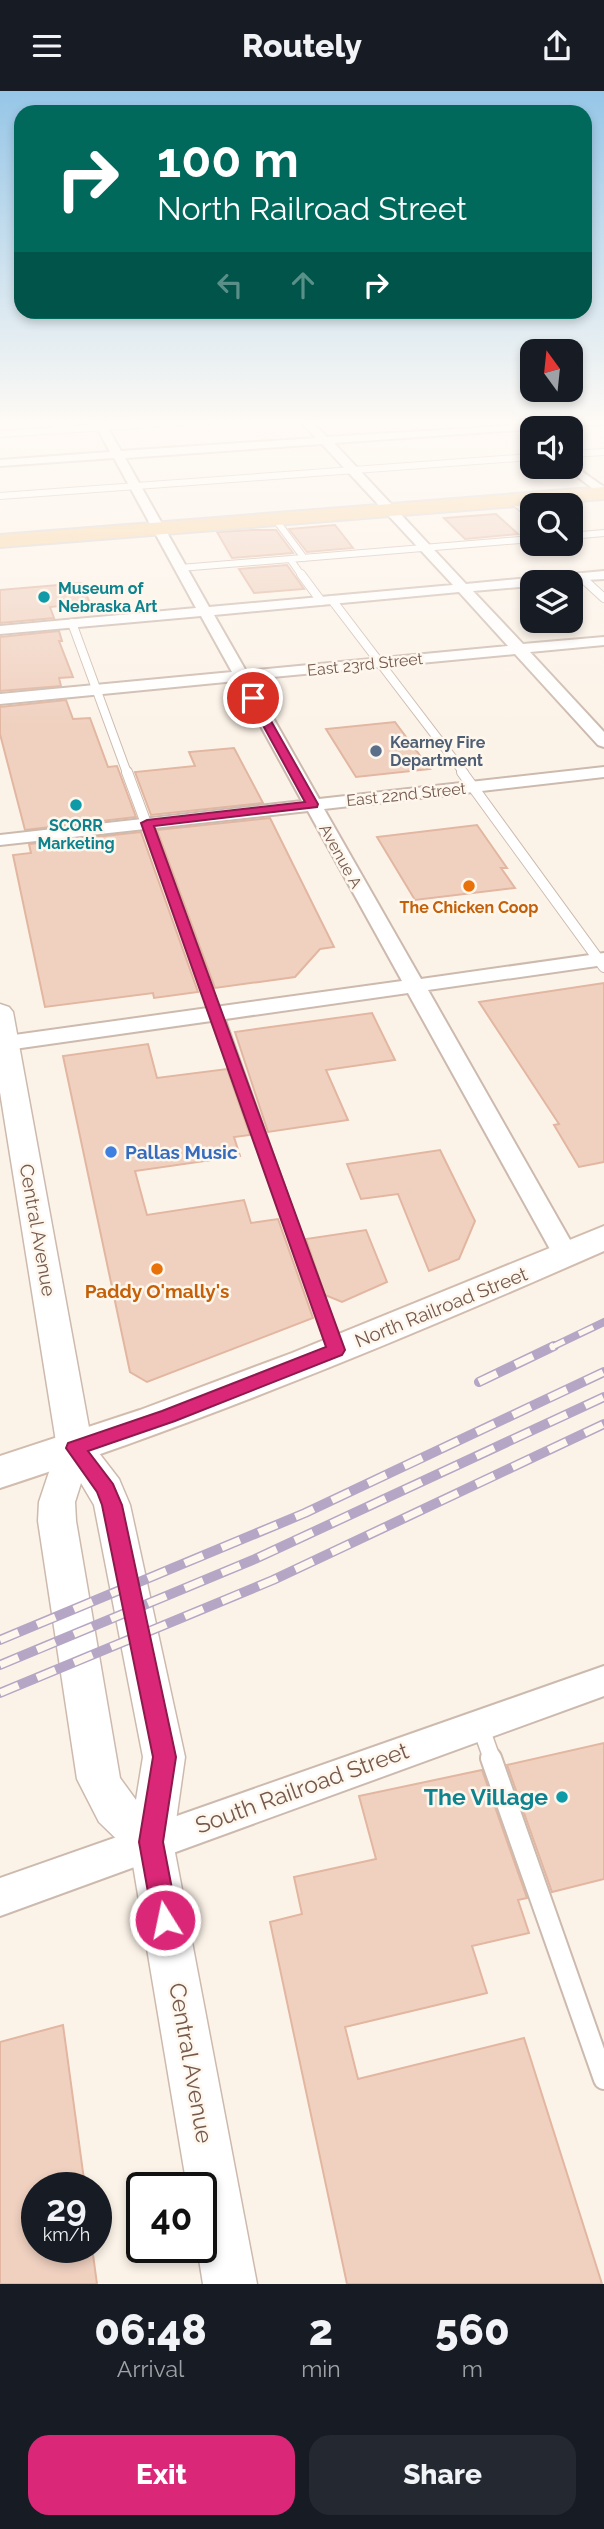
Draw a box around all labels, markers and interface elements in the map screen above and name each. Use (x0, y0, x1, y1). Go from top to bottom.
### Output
icon: menu (28, 27, 66, 65)
text: Routely (242, 27, 362, 64)
icon: share (538, 27, 576, 65)
text: 100 m (157, 131, 299, 188)
icon: right (42, 133, 133, 224)
text: North Railroad Street (157, 190, 467, 227)
icon: left (211, 266, 249, 304)
icon: ahead (284, 266, 322, 304)
icon: right (357, 266, 395, 304)
north arrow (520, 339, 583, 403)
map controls (520, 339, 583, 633)
button: sound (520, 416, 583, 479)
button: search (520, 493, 583, 556)
button: layers (520, 570, 583, 633)
place label: Museum of Nebraska Art (58, 579, 158, 616)
marker: Museum of Nebraska Art (36, 589, 52, 605)
street label: East 23rd Street (306, 649, 424, 680)
pin (223, 668, 283, 728)
icon: arrive (234, 679, 272, 717)
place label: Kearney Fire Department (390, 733, 486, 770)
marker: Kearney Fire Department (368, 743, 384, 759)
street label: East 22nd Street (345, 779, 467, 810)
marker: SCORR Marketing (68, 797, 84, 813)
place label: SCORR Marketing (37, 816, 115, 853)
street label: Avenue A (315, 821, 366, 892)
marker: The Chicken Coop (461, 878, 477, 894)
place label: The Chicken Coop (400, 898, 538, 917)
place label: Pallas Music (125, 1141, 238, 1163)
marker: Pallas Music (103, 1144, 119, 1160)
street label: Central Avenue (16, 1162, 60, 1298)
marker: Paddy O'mally's (149, 1261, 165, 1277)
street label: North Railroad Street (352, 1262, 531, 1352)
place label: Paddy O'mally's (85, 1280, 229, 1302)
street label: South Railroad Street (192, 1736, 412, 1839)
place label: The Village (424, 1783, 548, 1810)
marker: The Village (554, 1789, 570, 1805)
position arrow (128, 1883, 202, 1957)
street label: Central Avenue (164, 1981, 219, 2145)
speed limit sign: 40 (126, 2172, 217, 2263)
text: 29 (46, 2188, 87, 2229)
text: km/h (43, 2224, 90, 2245)
text: 06:48 (94, 2306, 207, 2355)
text: 2 (309, 2306, 333, 2355)
text: 560 (435, 2306, 510, 2355)
text: Arrival (117, 2355, 184, 2382)
text: min (301, 2355, 341, 2382)
text: m (462, 2355, 483, 2382)
button: Exit (28, 2435, 295, 2515)
button: Share (309, 2435, 576, 2515)

